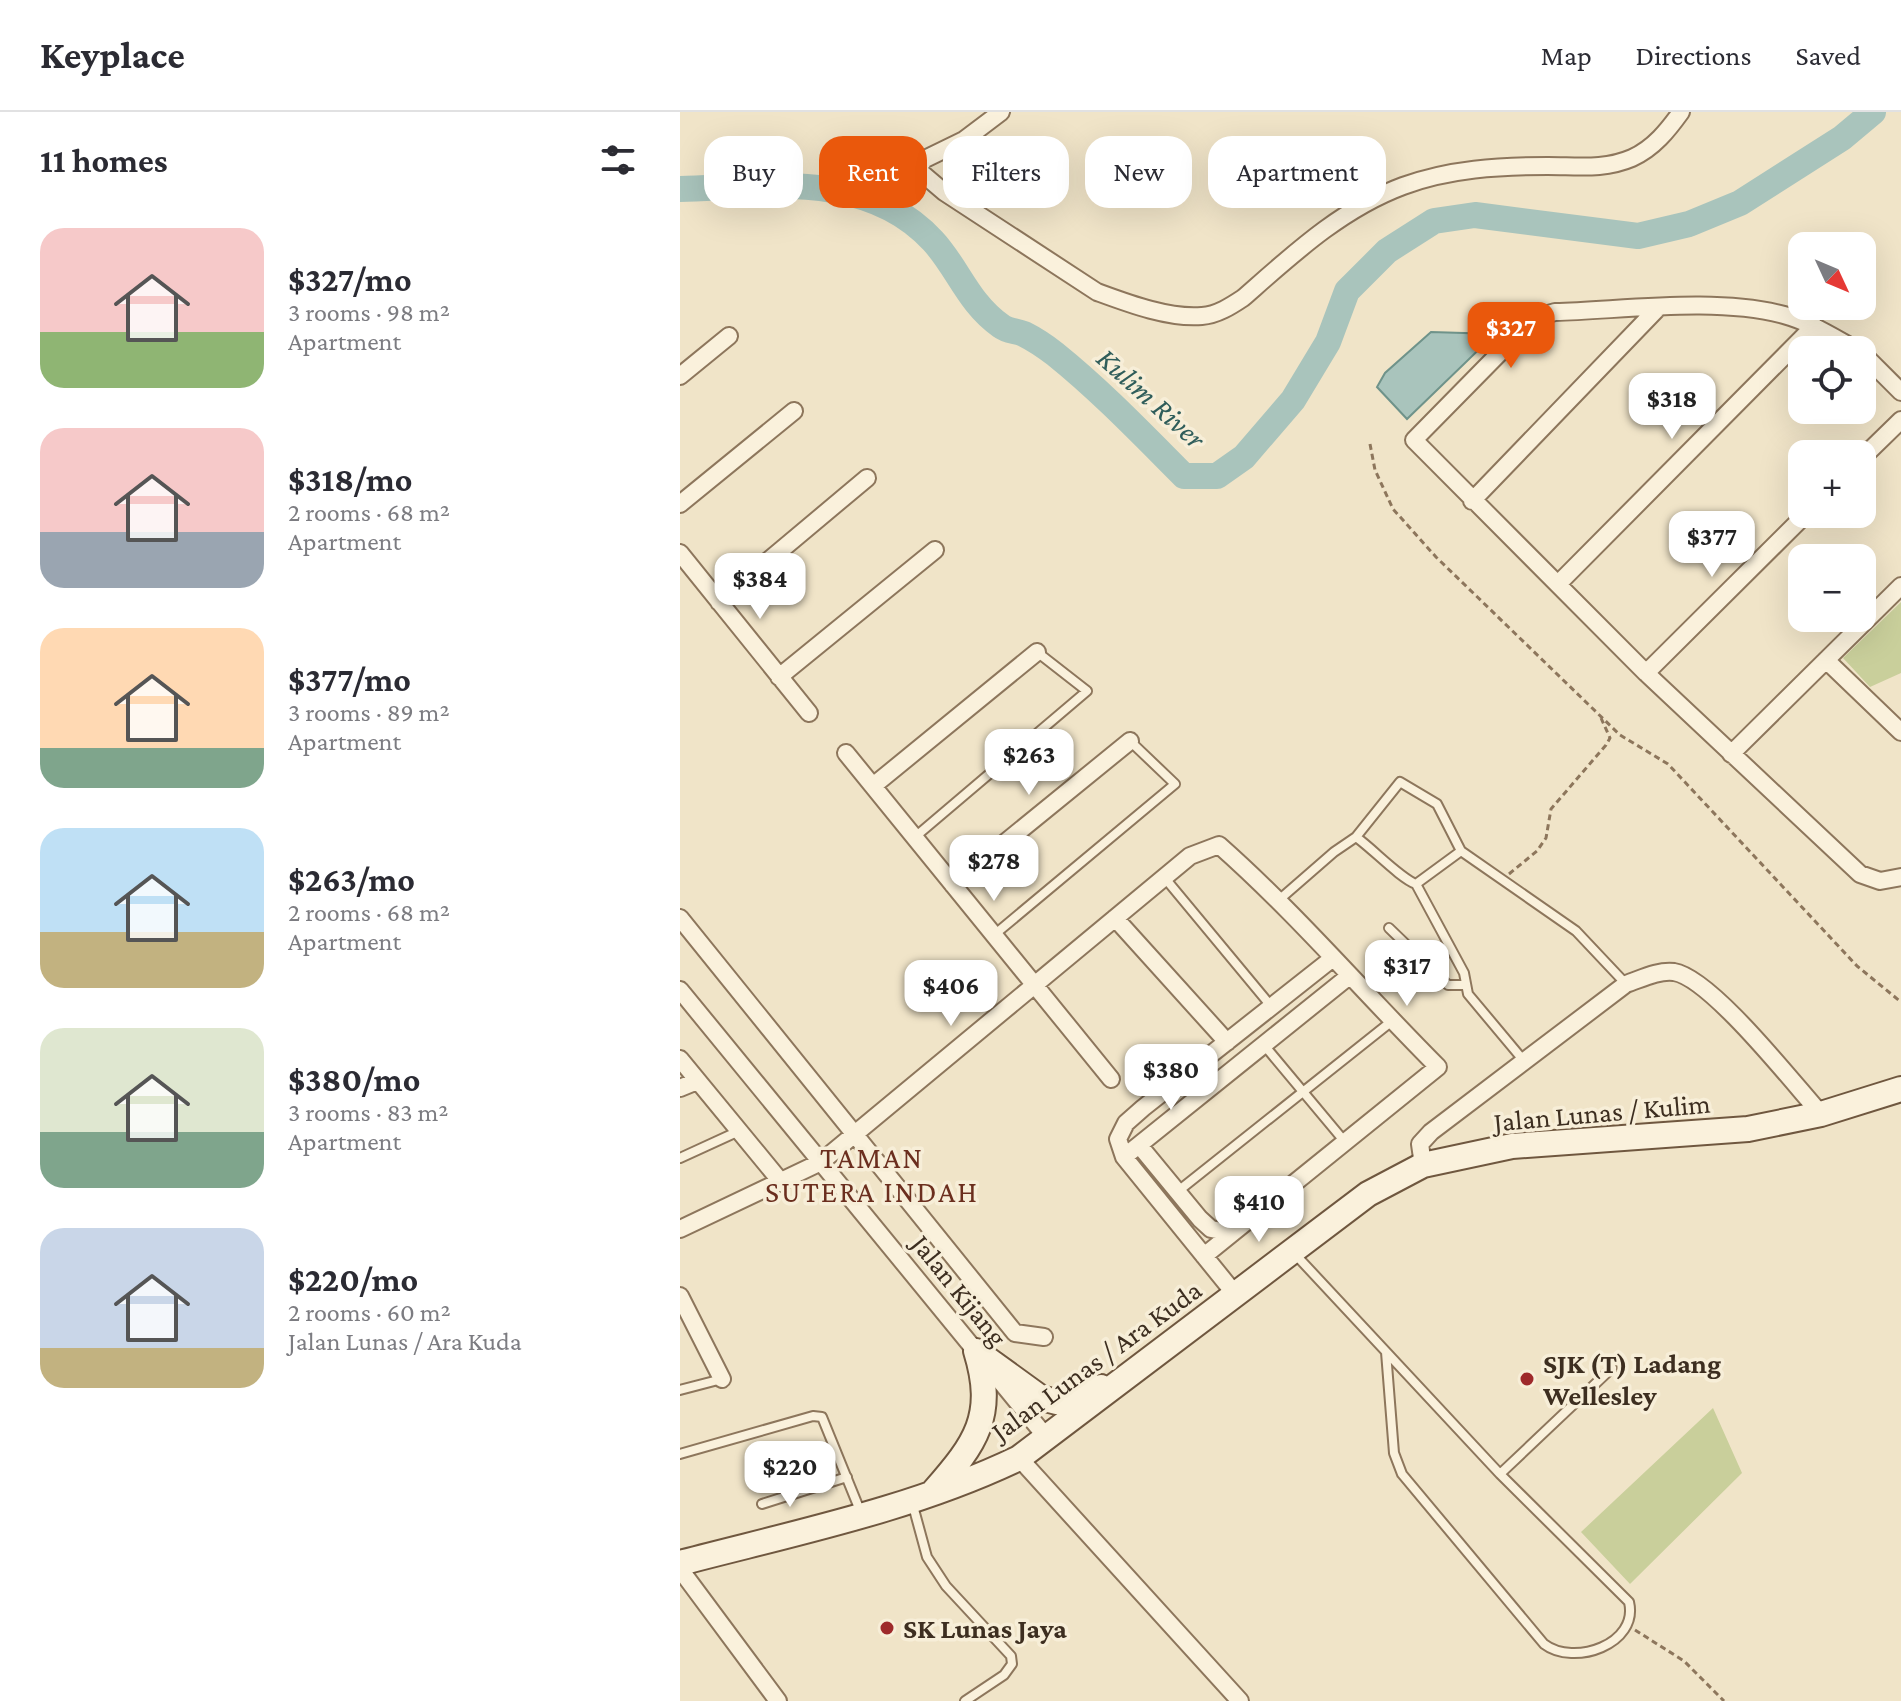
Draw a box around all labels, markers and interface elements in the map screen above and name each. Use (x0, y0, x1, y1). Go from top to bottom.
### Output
text: Keyplace (40, 34, 185, 76)
text: Map (1541, 40, 1592, 71)
text: Directions (1636, 40, 1751, 71)
text: Saved (1795, 40, 1861, 71)
chip: Buy (704, 136, 803, 208)
chip: Rent (819, 136, 927, 208)
chip: Filters (943, 136, 1069, 208)
chip: New (1085, 136, 1192, 208)
chip: Apartment (1208, 136, 1386, 208)
icon: filters (596, 138, 640, 182)
text: 11 homes (40, 142, 168, 179)
north arrow (1788, 232, 1876, 320)
map controls (1788, 232, 1876, 632)
icon: home (104, 260, 200, 356)
text: $327/mo (288, 261, 412, 298)
text: 3 rooms · 98 m² (288, 298, 450, 327)
pin: $327 (1464, 302, 1558, 370)
text: $327 (1486, 313, 1536, 342)
text: Apartment (288, 327, 401, 356)
button: locate (1788, 336, 1876, 424)
water label: Kulim River (1091, 341, 1213, 456)
pin: $318 (1625, 373, 1719, 441)
text: $318 (1647, 384, 1697, 413)
button: + (1788, 440, 1876, 528)
icon: home (104, 460, 200, 556)
text: $318/mo (288, 461, 412, 498)
text: 2 rooms · 68 m² (288, 498, 450, 527)
pin: $377 (1665, 511, 1759, 579)
text: $377 (1687, 522, 1737, 551)
text: Apartment (288, 527, 401, 556)
button: − (1788, 544, 1876, 632)
pin: $384 (713, 553, 807, 621)
text: $384 (733, 564, 787, 593)
icon: home (104, 660, 200, 756)
text: $377/mo (288, 661, 411, 698)
text: 3 rooms · 89 m² (288, 698, 450, 727)
text: Apartment (288, 727, 401, 756)
pin: $263 (982, 729, 1076, 797)
text: $263 (1003, 740, 1055, 769)
pin: $278 (947, 835, 1041, 903)
text: $278 (967, 846, 1021, 875)
icon: home (104, 860, 200, 956)
text: $263/mo (288, 861, 415, 898)
text: 2 rooms · 68 m² (288, 898, 450, 927)
text: Apartment (288, 927, 401, 956)
pin: $317 (1360, 940, 1454, 1008)
text: $317 (1383, 951, 1431, 980)
pin: $406 (904, 960, 998, 1028)
text: $406 (922, 971, 980, 1000)
pin: $380 (1124, 1044, 1218, 1112)
text: $380 (1143, 1055, 1199, 1084)
icon: home (104, 1060, 200, 1156)
text: $380/mo (288, 1061, 420, 1098)
street label: Jalan Lunas / Kulim (1489, 1088, 1712, 1138)
text: 3 rooms · 83 m² (288, 1098, 449, 1127)
text: Apartment (288, 1127, 401, 1156)
district label: TAMAN SUTERA INDAH (765, 1141, 979, 1208)
pin: $410 (1212, 1176, 1306, 1244)
text: $410 (1233, 1187, 1285, 1216)
street label: Jalan Kijang (904, 1226, 1014, 1352)
icon: home (104, 1260, 200, 1356)
text: $220/mo (288, 1261, 418, 1298)
street label: Jalan Lunas / Ara Kuda (983, 1274, 1207, 1449)
text: 2 rooms · 60 m² (288, 1298, 451, 1327)
text: Jalan Lunas / Ara Kuda (288, 1327, 522, 1356)
place label: SJK (T) Ladang Wellesley (1542, 1348, 1721, 1411)
marker: SJK (T) Ladang Wellesley (1518, 1370, 1536, 1388)
pin: $220 (743, 1441, 837, 1509)
text: $220 (763, 1452, 817, 1481)
place label: SK Lunas Jaya (903, 1613, 1067, 1644)
marker: SK Lunas Jaya (878, 1619, 896, 1637)

